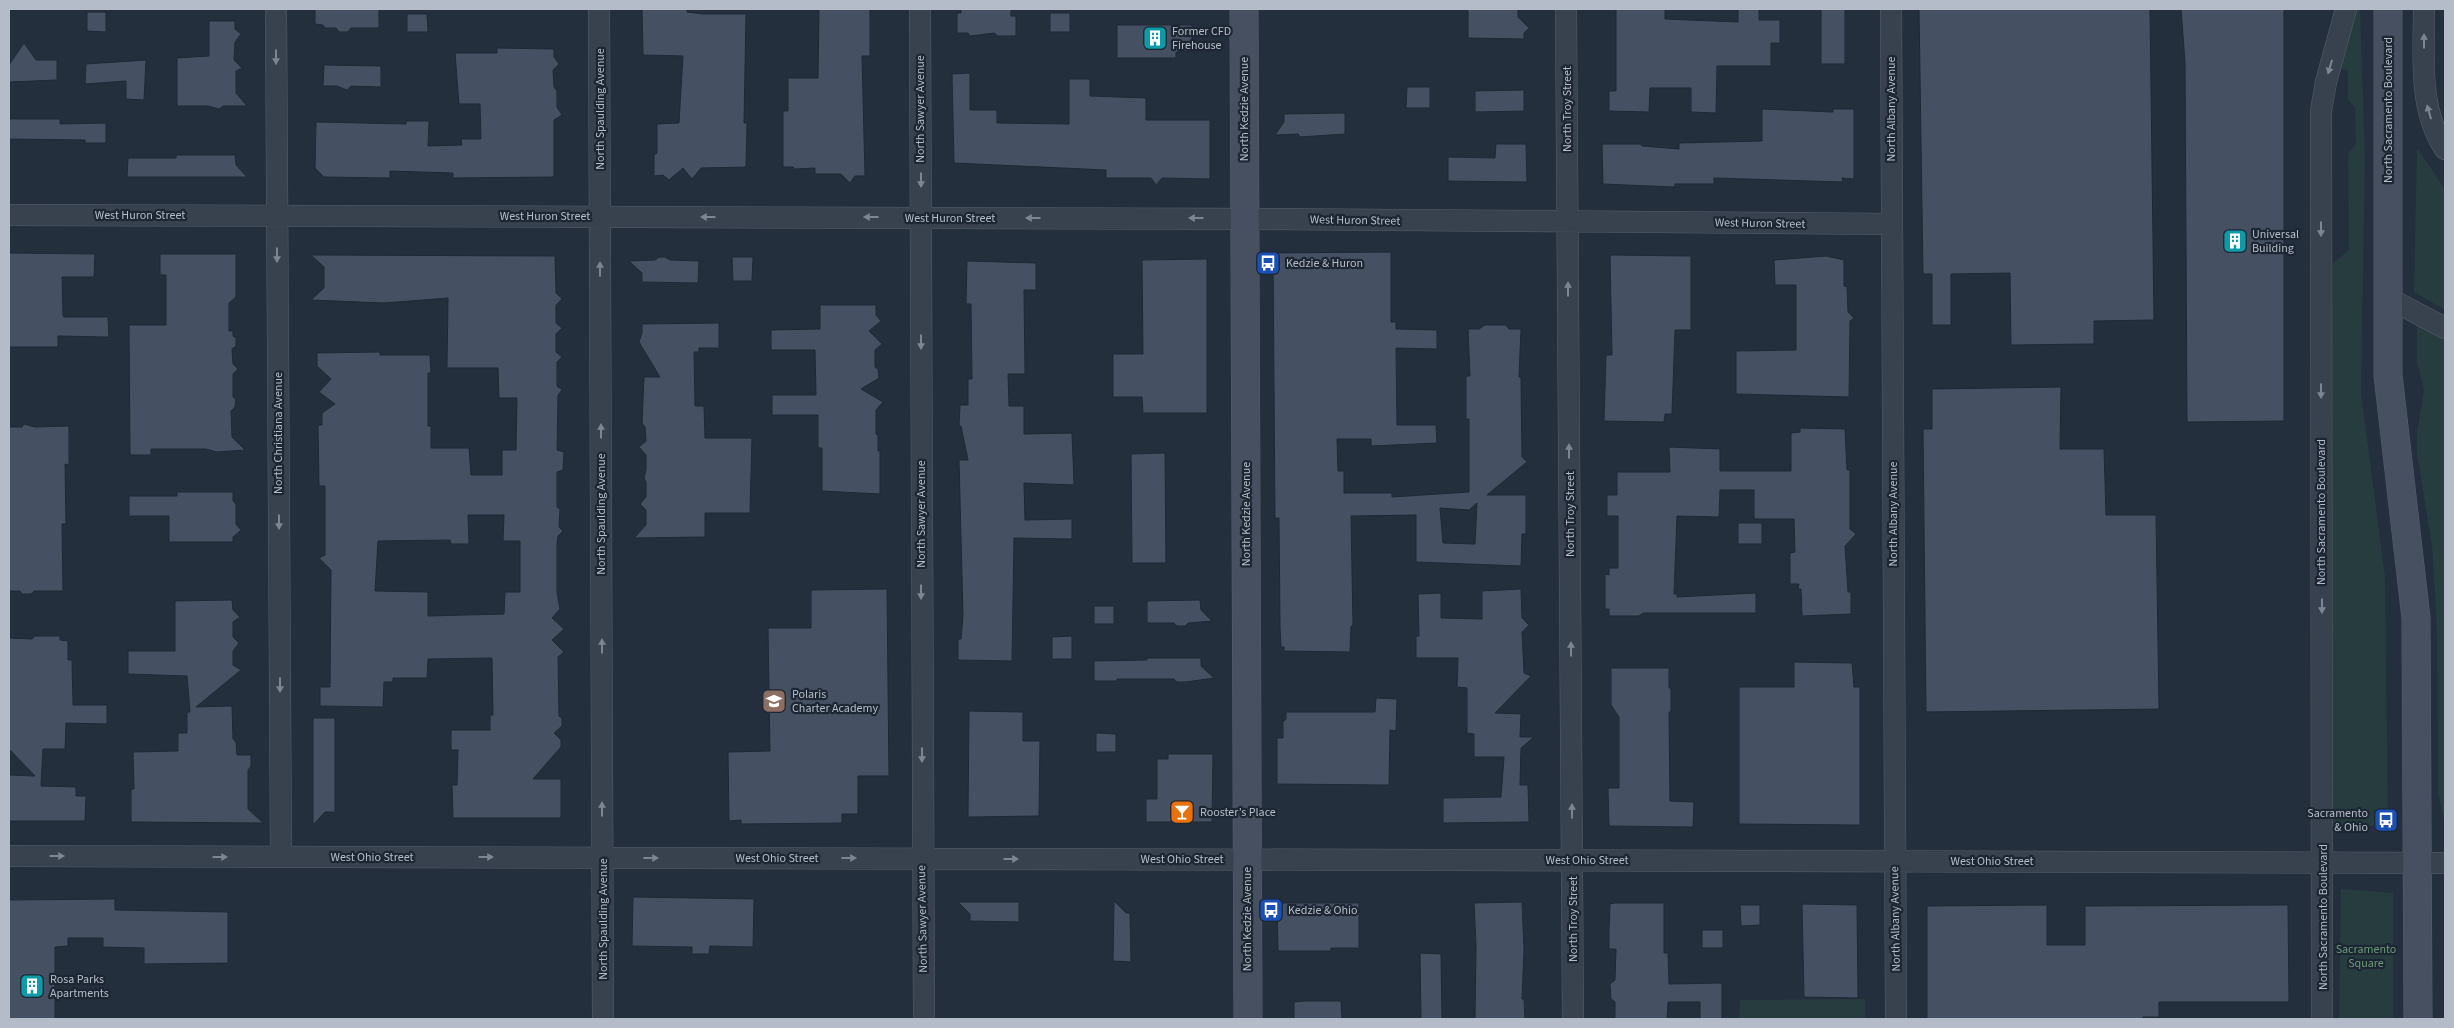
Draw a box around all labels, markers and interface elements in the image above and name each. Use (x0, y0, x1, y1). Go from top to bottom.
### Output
place label: Former CFD Firehouse (1172, 23, 1231, 54)
building icon: Former CFD Firehouse (1142, 25, 1168, 51)
one-way arrow (2420, 33, 2428, 49)
street label: North Sacramento Boulevard (2380, 37, 2397, 183)
street label: North Spaulding Avenue (592, 48, 609, 170)
one-way arrow (272, 50, 280, 66)
street label: North Sawyer Avenue (912, 55, 929, 163)
street label: North Albany Avenue (1883, 56, 1900, 162)
street label: North Kedzie Avenue (1236, 57, 1253, 161)
one-way arrow (2326, 60, 2334, 75)
street label: North Troy Street (1559, 66, 1576, 152)
one-way arrow (2425, 105, 2433, 120)
one-way arrow (917, 172, 925, 188)
street label: West Huron Street (95, 207, 185, 224)
street label: West Huron Street (500, 208, 590, 225)
street label: West Huron Street (905, 210, 995, 227)
street label: West Huron Street (1310, 211, 1400, 230)
one-way arrow (700, 213, 716, 221)
one-way arrow (863, 213, 879, 221)
one-way arrow (1025, 214, 1041, 222)
one-way arrow (1188, 214, 1204, 222)
street label: West Huron Street (1715, 214, 1805, 233)
one-way arrow (2317, 221, 2325, 237)
place label: Universal Building (2252, 226, 2299, 257)
building icon: Universal Building (2222, 228, 2248, 254)
one-way arrow (273, 247, 281, 263)
bus stop icon: Kedzie & Huron (1255, 250, 1281, 276)
place label: Kedzie & Huron (1286, 255, 1363, 272)
one-way arrow (596, 261, 604, 277)
one-way arrow (1564, 281, 1572, 297)
one-way arrow (917, 335, 925, 351)
street label: North Christiana Avenue (270, 372, 287, 494)
one-way arrow (2317, 384, 2325, 400)
one-way arrow (597, 423, 605, 439)
street label: North Sacramento Boulevard (2313, 439, 2330, 585)
one-way arrow (1565, 443, 1573, 459)
street label: North Spaulding Avenue (593, 453, 610, 575)
street label: North Sawyer Avenue (913, 460, 930, 568)
street label: North Albany Avenue (1885, 461, 1902, 567)
street label: North Kedzie Avenue (1238, 462, 1255, 566)
street label: North Troy Street (1562, 471, 1579, 557)
one-way arrow (275, 515, 283, 531)
one-way arrow (917, 585, 925, 601)
one-way arrow (2318, 599, 2326, 615)
one-way arrow (598, 638, 606, 654)
one-way arrow (1567, 641, 1575, 657)
one-way arrow (276, 677, 284, 693)
place label: Polaris Charter Academy (792, 686, 878, 717)
school or university icon: Polaris Charter Academy (761, 688, 787, 714)
one-way arrow (918, 747, 926, 763)
bar icon: Rooster’s Place (1169, 799, 1195, 825)
one-way arrow (598, 801, 606, 817)
one-way arrow (1568, 803, 1576, 819)
place label: Rooster’s Place (1200, 804, 1276, 821)
place label: Sacramento & Ohio (2307, 805, 2368, 836)
bus stop icon: Sacramento & Ohio (2373, 807, 2399, 833)
street label: North Sacramento Boulevard (2315, 844, 2332, 990)
street label: West Ohio Street (330, 849, 414, 866)
street label: West Ohio Street (735, 850, 819, 867)
street label: West Ohio Street (1140, 851, 1224, 868)
one-way arrow (50, 852, 66, 860)
street label: West Ohio Street (1545, 852, 1629, 869)
one-way arrow (212, 853, 228, 861)
one-way arrow (478, 853, 494, 861)
street label: West Ohio Street (1950, 853, 2034, 870)
one-way arrow (644, 854, 660, 862)
one-way arrow (841, 854, 857, 862)
one-way arrow (1004, 855, 1020, 863)
street label: North Spaulding Avenue (595, 858, 612, 980)
street label: North Sawyer Avenue (913, 865, 932, 973)
street label: North Albany Avenue (1886, 866, 1905, 972)
street label: North Kedzie Avenue (1239, 867, 1256, 971)
street label: North Troy Street (1565, 876, 1582, 962)
bus stop icon: Kedzie & Ohio (1258, 897, 1284, 923)
place label: Kedzie & Ohio (1288, 902, 1358, 919)
park label: Sacramento Square (2336, 941, 2396, 972)
place label: Rosa Parks Apartments (50, 971, 109, 1002)
building icon: Rosa Parks Apartments (19, 973, 45, 999)

